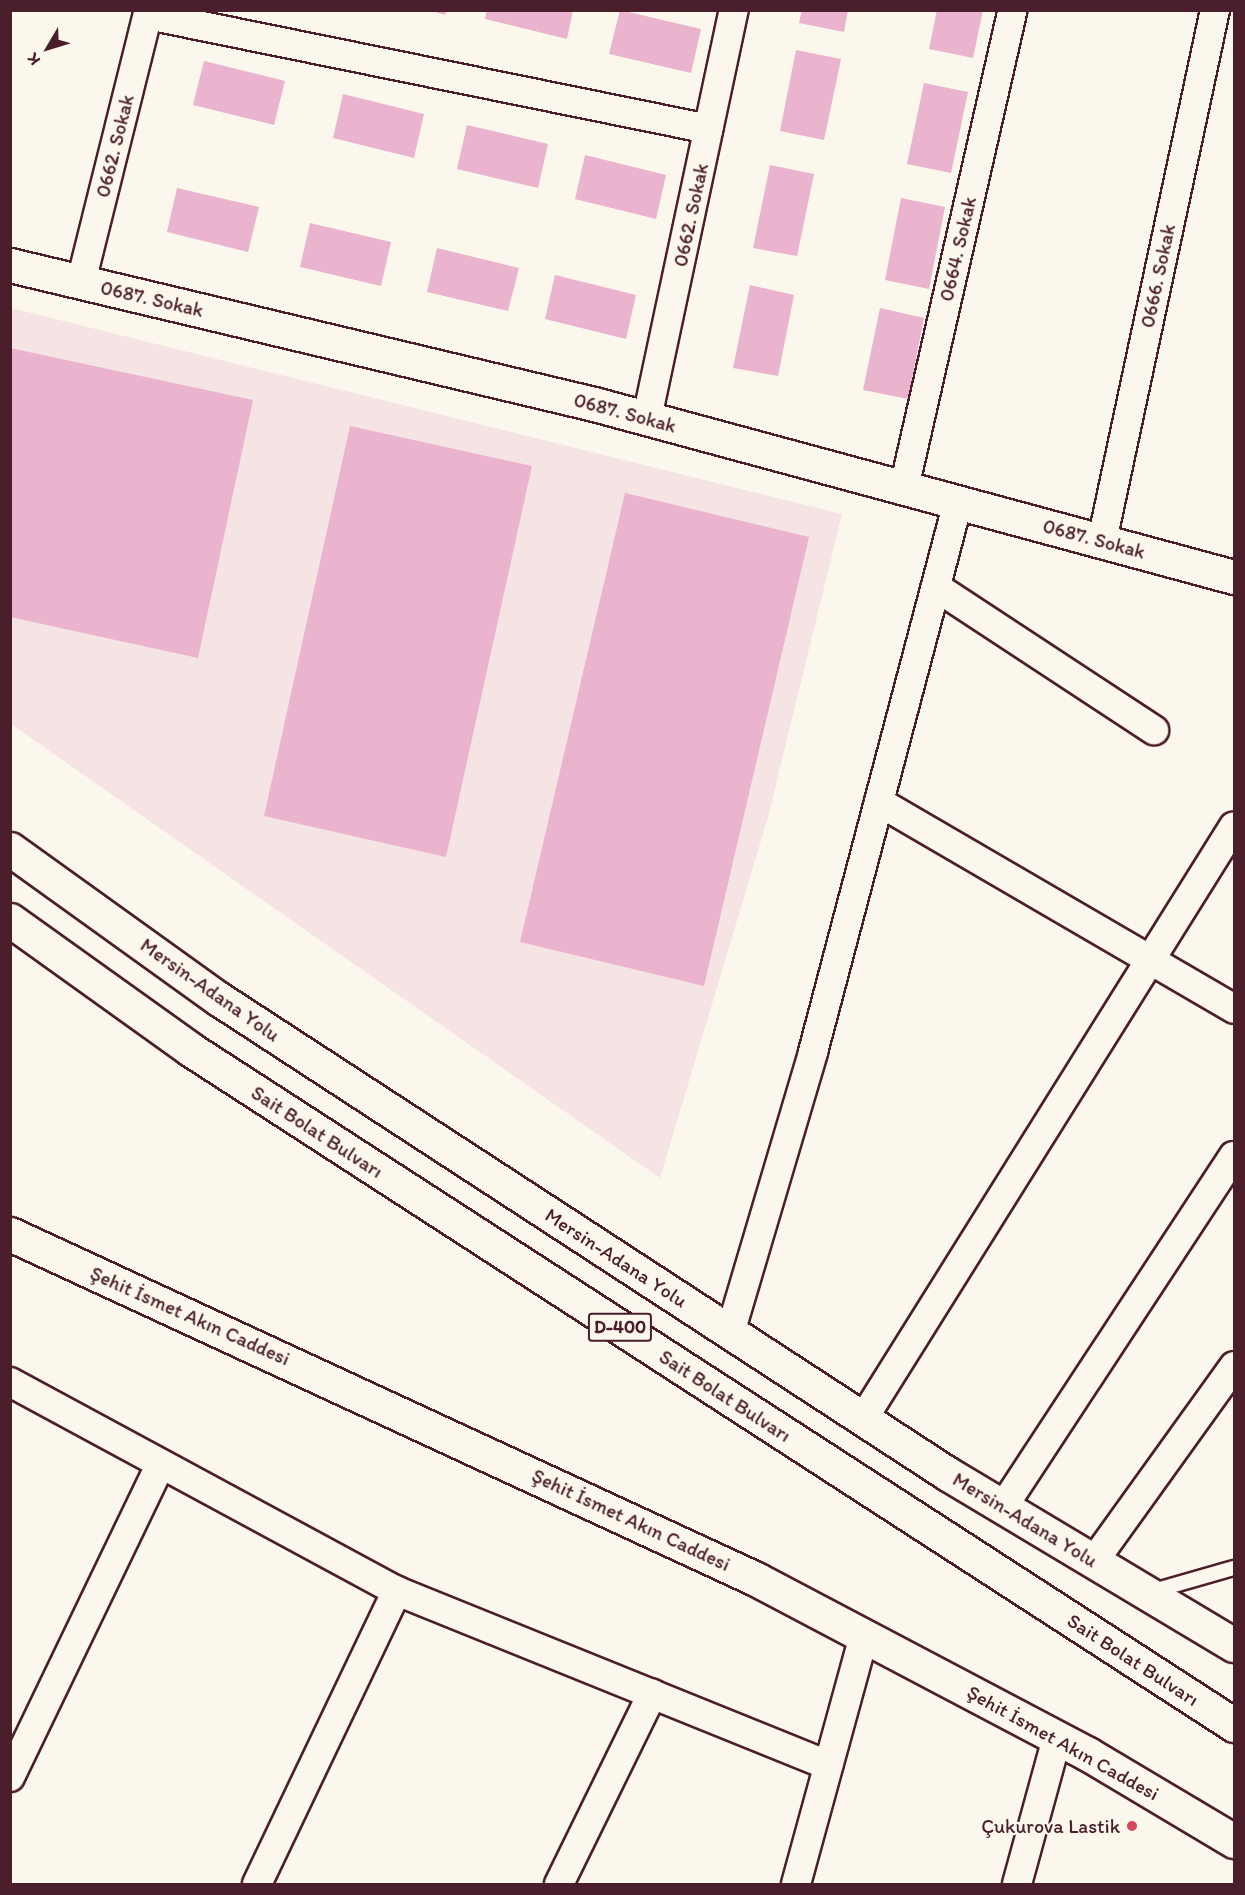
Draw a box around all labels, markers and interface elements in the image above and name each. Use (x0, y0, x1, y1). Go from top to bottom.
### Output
north arrow (18, 18, 78, 78)
text: K (23, 50, 44, 69)
street label: 0662. Sokak (91, 92, 139, 200)
street label: 0662. Sokak (668, 161, 714, 269)
street label: 0664. Sokak (934, 194, 982, 304)
street label: 0666. Sokak (1135, 222, 1181, 330)
street label: 0687. Sokak (98, 275, 206, 323)
street label: 0687. Sokak (571, 388, 679, 438)
street label: 0687. Sokak (1040, 514, 1148, 564)
street label: Mersin-Adana Yolu (136, 933, 284, 1047)
street label: Sait Bolat Bulvarı (247, 1081, 387, 1183)
street label: Mersin-Adana Yolu (541, 1203, 691, 1313)
street label: Şehit İsmet Akın Caddesi (87, 1261, 293, 1371)
road number: D-400 (587, 1312, 653, 1342)
street label: Sait Bolat Bulvarı (655, 1345, 795, 1447)
street label: Şehit İsmet Akın Caddesi (528, 1464, 734, 1576)
street label: Mersin-Adana Yolu (949, 1468, 1101, 1572)
street label: Sait Bolat Bulvarı (1063, 1609, 1203, 1711)
street label: Şehit İsmet Akın Caddesi (963, 1680, 1163, 1806)
place label: Çukurova Lastik (981, 1814, 1120, 1838)
marker: Çukurova Lastik (1125, 1819, 1139, 1833)

